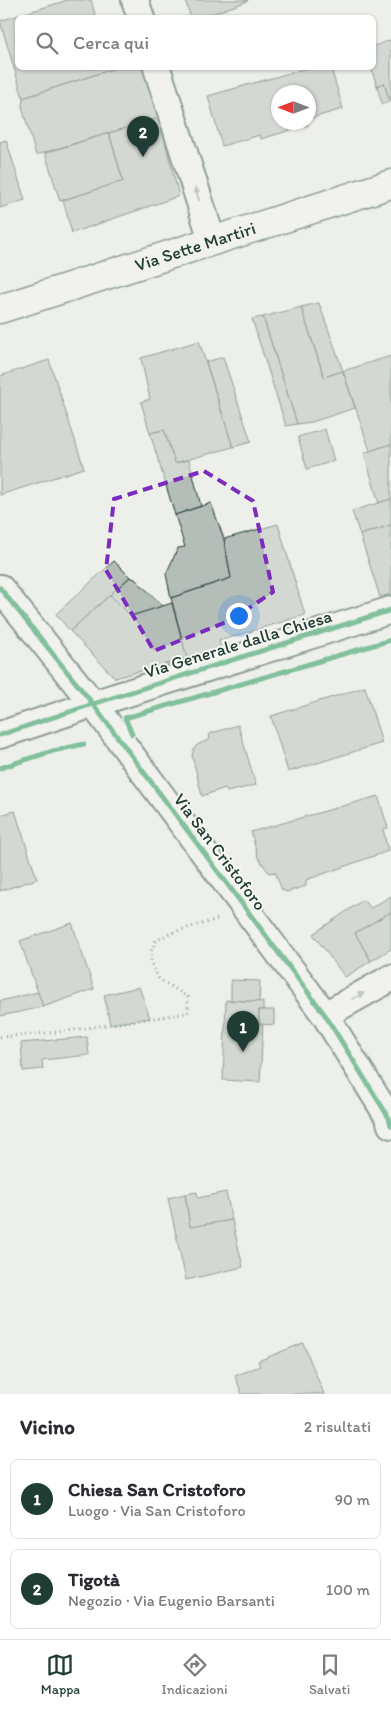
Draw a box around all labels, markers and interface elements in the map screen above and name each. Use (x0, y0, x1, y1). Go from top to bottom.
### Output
search box (15, 15, 376, 70)
icon: search (33, 29, 61, 57)
text: Cerca qui (73, 31, 149, 54)
north arrow (271, 85, 316, 130)
pin: 2 (127, 116, 159, 157)
one-way arrow (193, 186, 201, 201)
street label: Via Sette Martiri (132, 217, 258, 276)
your location (226, 603, 252, 629)
street label: Via Generale dalla Chiesa (141, 605, 335, 683)
street label: Via San Cristoforo (169, 789, 271, 915)
one-way arrow (351, 992, 365, 1001)
pin: 1 (227, 1011, 259, 1052)
text: Vicino (20, 1414, 75, 1439)
text: 2 risultati (304, 1417, 371, 1436)
text: Chiesa San Cristoforo (68, 1478, 246, 1501)
text: 1 (33, 1490, 41, 1509)
text: 90 m (335, 1490, 370, 1509)
text: Luogo · Via San Cristoforo (68, 1501, 246, 1520)
text: Tigotà (68, 1568, 120, 1591)
text: 2 (33, 1580, 41, 1599)
text: 100 m (326, 1580, 370, 1599)
text: Negozio · Via Eugenio Barsanti (68, 1591, 275, 1610)
tab: Mappa (41, 1651, 80, 1698)
tab: Indicazioni (162, 1651, 228, 1698)
tab: Salvati (309, 1651, 350, 1698)

